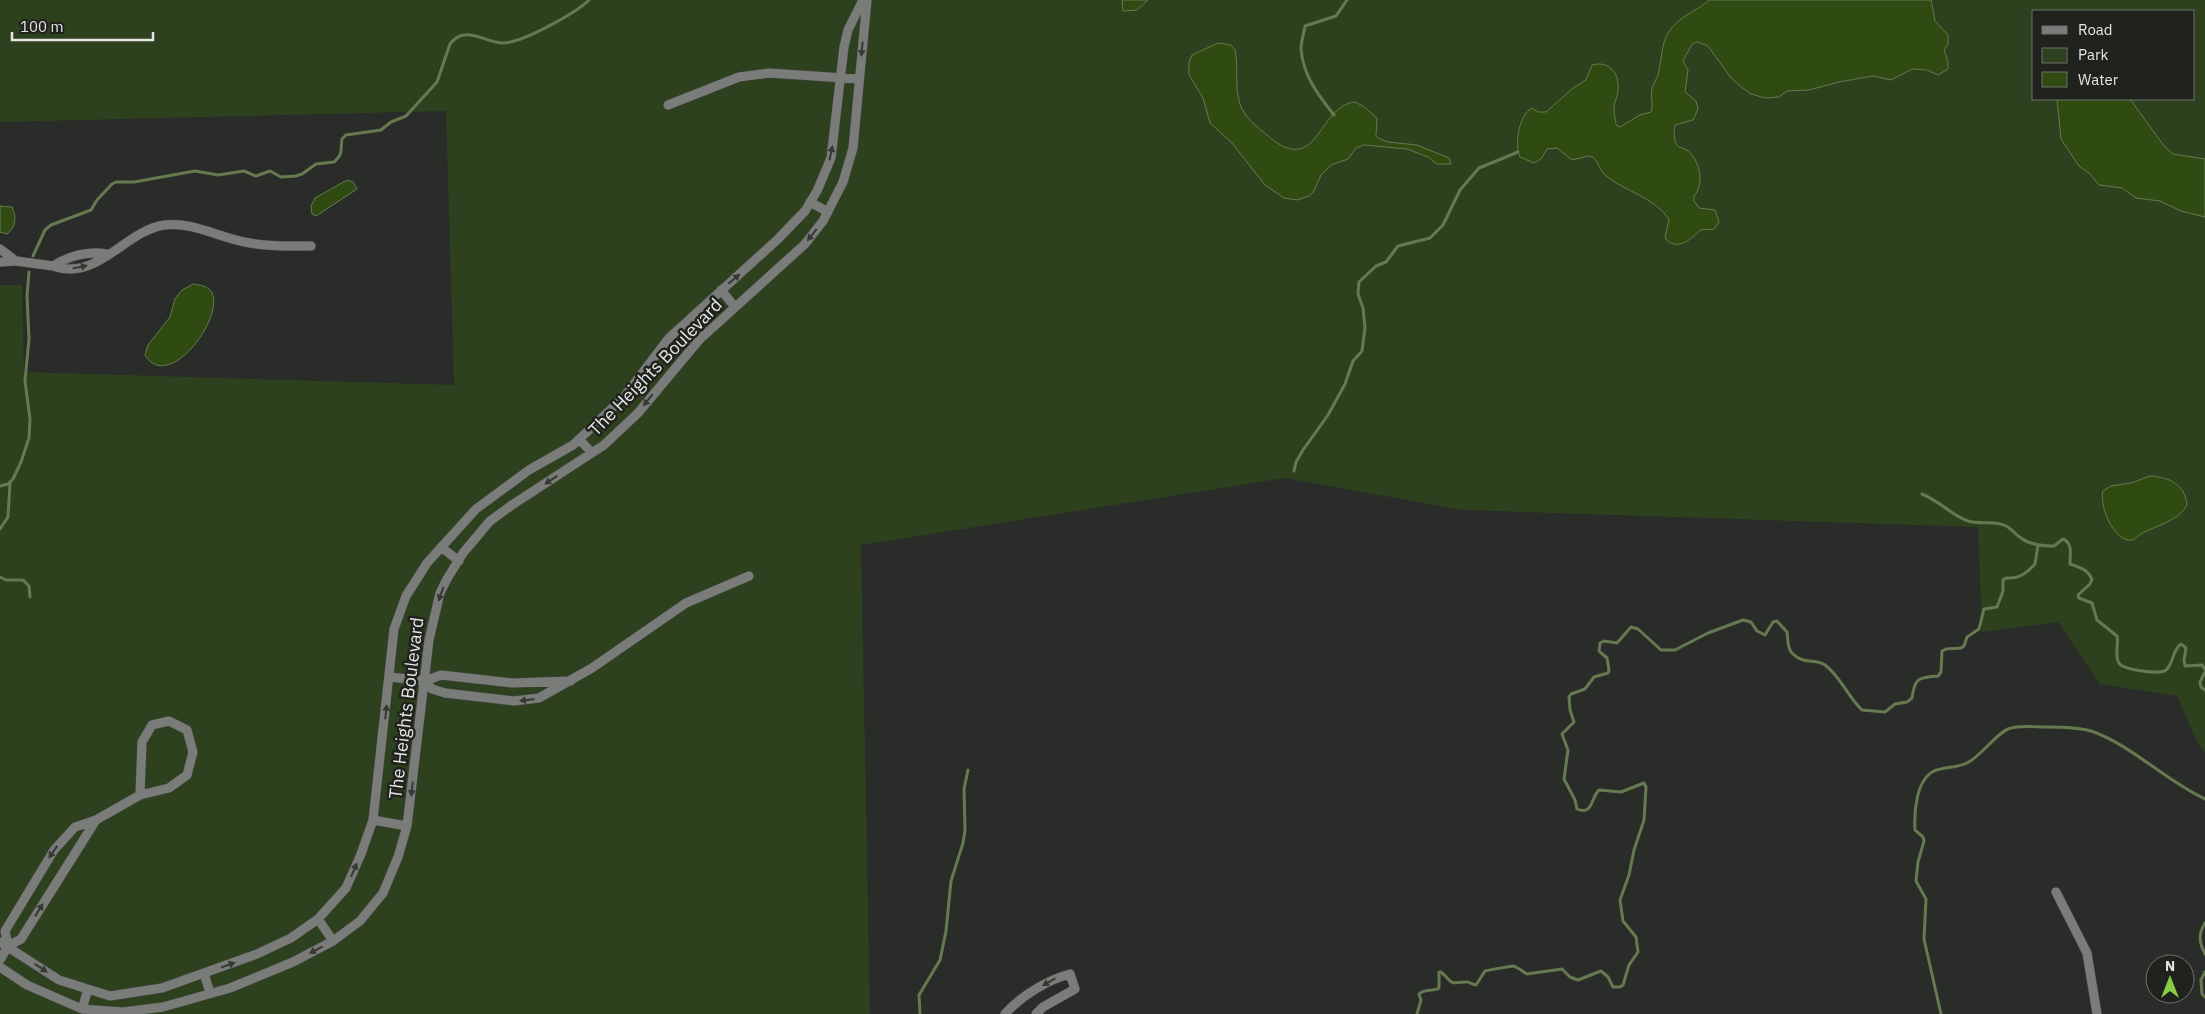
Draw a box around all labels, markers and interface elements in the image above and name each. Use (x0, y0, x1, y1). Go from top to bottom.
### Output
scale bar (12, 10, 154, 42)
legend (2032, 10, 2195, 100)
text: 100 m (20, 17, 64, 36)
text: Road (2078, 20, 2113, 39)
one-way arrow (858, 41, 866, 57)
text: Park (2078, 45, 2108, 64)
text: Water (2078, 70, 2119, 89)
one-way arrow (827, 145, 835, 161)
one-way arrow (806, 229, 817, 242)
one-way arrow (72, 263, 87, 271)
one-way arrow (727, 273, 739, 285)
street label: The Heights Boulevard (583, 293, 727, 441)
one-way arrow (643, 393, 654, 406)
one-way arrow (544, 476, 558, 485)
one-way arrow (437, 587, 444, 602)
street label: The Heights Boulevard (383, 616, 429, 800)
one-way arrow (519, 696, 535, 704)
one-way arrow (382, 704, 390, 720)
one-way arrow (408, 782, 416, 798)
one-way arrow (48, 845, 58, 859)
one-way arrow (351, 863, 359, 877)
one-way arrow (34, 903, 44, 917)
one-way arrow (309, 946, 323, 954)
north arrow (2145, 954, 2195, 1004)
text: N (2165, 957, 2175, 975)
one-way arrow (221, 961, 236, 968)
one-way arrow (34, 963, 48, 973)
one-way arrow (1043, 977, 1056, 986)

